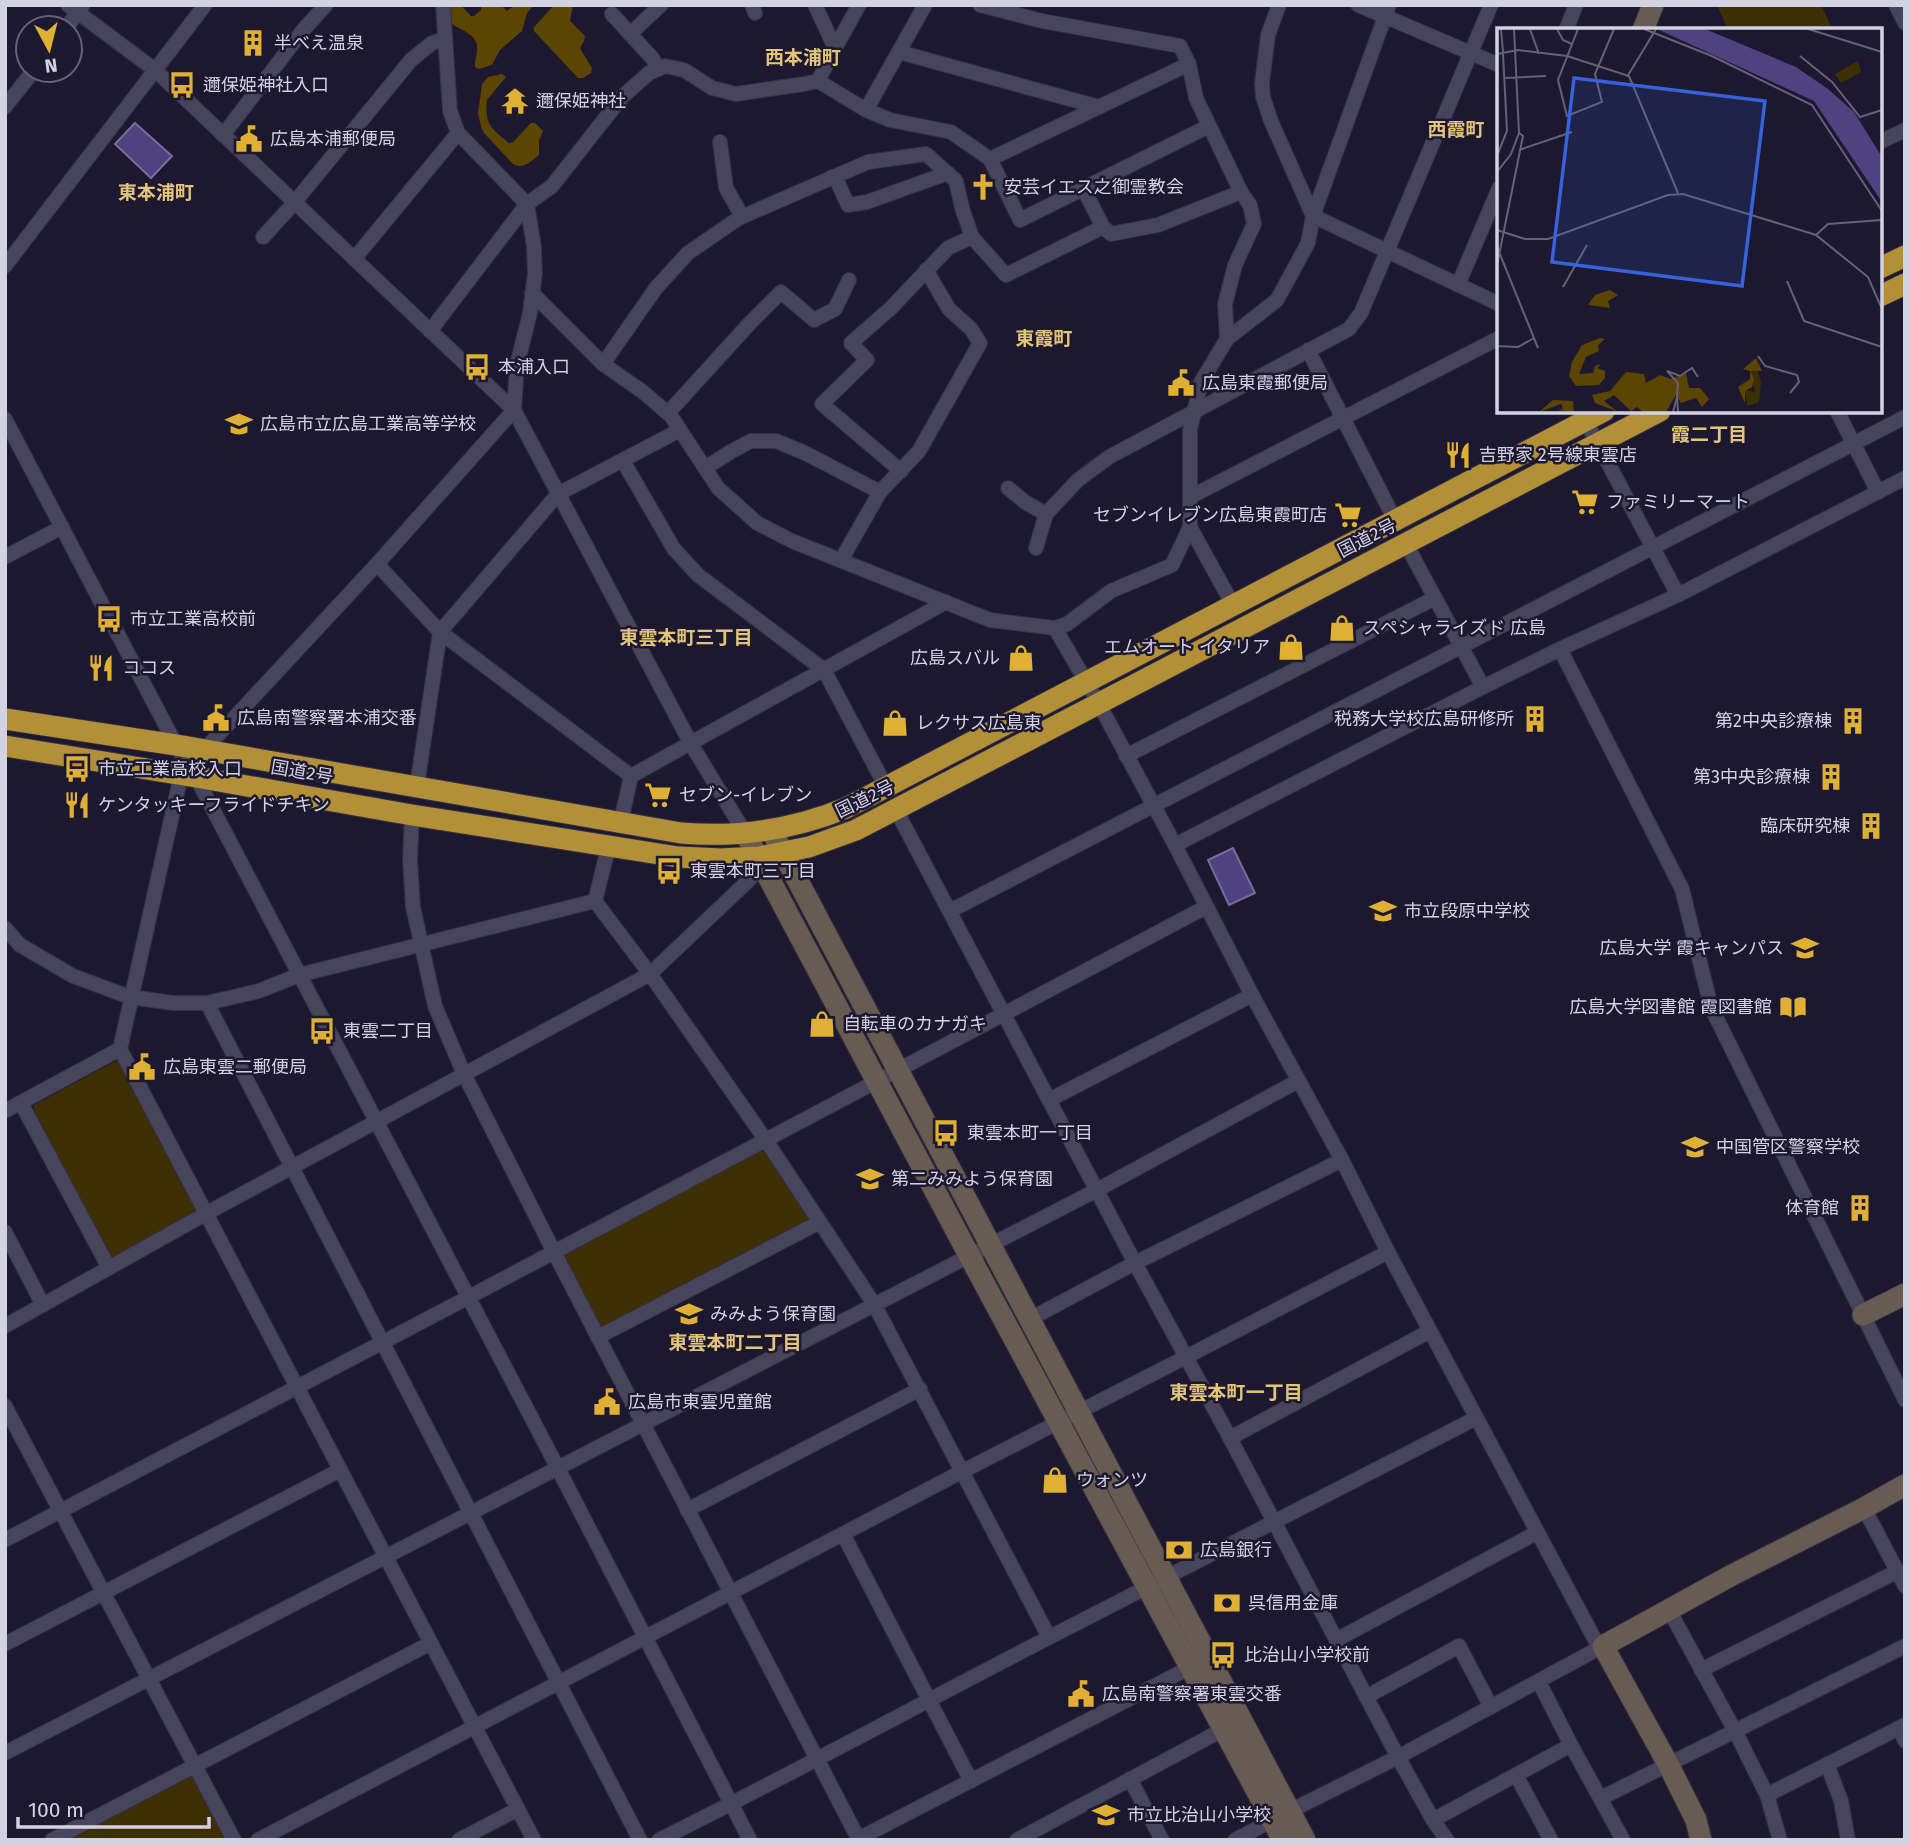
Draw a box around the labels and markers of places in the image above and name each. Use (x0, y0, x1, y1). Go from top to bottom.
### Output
building icon: 半べえ温泉 (238, 28, 268, 58)
place label: 半べえ温泉 (274, 32, 364, 54)
bus stop icon: 邇保姫神社入口 (167, 70, 197, 100)
place label: 邇保姫神社入口 (203, 74, 329, 96)
temple icon: 邇保姫神社 (500, 86, 530, 116)
place label: 邇保姫神社 (536, 90, 626, 112)
public building icon: 広島本浦郵便局 (234, 124, 264, 154)
place label: 広島本浦郵便局 (270, 128, 396, 150)
church icon: 安芸イエス之御霊教会 (968, 172, 998, 202)
place label: 安芸イエス之御霊教会 (1004, 176, 1184, 198)
bus stop icon: 本浦入口 (462, 352, 492, 382)
place label: 本浦入口 (498, 356, 570, 378)
public building icon: 広島東霞郵便局 (1166, 368, 1196, 398)
place label: 広島東霞郵便局 (1202, 372, 1328, 394)
school or university icon: 広島市立広島工業高等学校 (224, 409, 254, 439)
place label: 広島市立広島工業高等学校 (260, 413, 476, 435)
restaurant icon: 吉野家 2号線東雲店 (1443, 440, 1473, 470)
place label: 吉野家 2号線東雲店 (1479, 444, 1637, 466)
supermarket icon: ファミリーマート (1570, 487, 1600, 517)
place label: ファミリーマート (1606, 491, 1750, 513)
supermarket icon: セブンイレブン広島東霞町店 (1333, 500, 1363, 530)
place label: セブンイレブン広島東霞町店 (1093, 504, 1327, 526)
bus stop icon: 市立工業高校前 (94, 604, 124, 634)
place label: 市立工業高校前 (130, 608, 256, 630)
shop icon: スペシャライズド 広島 (1327, 613, 1357, 643)
place label: スペシャライズド 広島 (1363, 617, 1546, 639)
shop icon: エムオート イタリア (1276, 632, 1306, 662)
place label: エムオート イタリア (1104, 636, 1270, 658)
shop icon: 広島スバル (1006, 643, 1036, 673)
place label: 広島スバル (910, 647, 1000, 669)
restaurant icon: ココス (86, 653, 116, 683)
place label: ココス (122, 657, 176, 679)
public building icon: 広島南警察署本浦交番 (201, 703, 231, 733)
building icon: 税務大学校広島研修所 (1520, 704, 1550, 734)
building icon: 第2中央診療棟 (1838, 706, 1868, 736)
place label: 広島南警察署本浦交番 (237, 707, 417, 729)
shop icon: レクサス広島東 (880, 708, 910, 738)
place label: 税務大学校広島研修所 (1334, 708, 1514, 730)
place label: 第2中央診療棟 (1715, 710, 1832, 732)
place label: レクサス広島東 (916, 712, 1042, 734)
bus stop icon: 市立工業高校入口 (62, 754, 92, 784)
place label: 市立工業高校入口 (98, 758, 242, 780)
building icon: 第3中央診療棟 (1816, 762, 1846, 792)
place label: 第3中央診療棟 (1693, 766, 1810, 788)
supermarket icon: セブン-イレブン (643, 780, 673, 810)
place label: セブン-イレブン (679, 784, 812, 806)
restaurant icon: ケンタッキーフライドチキン (62, 790, 92, 820)
place label: ケンタッキーフライドチキン (98, 794, 330, 816)
building icon: 臨床研究棟 (1856, 811, 1886, 841)
place label: 臨床研究棟 (1760, 815, 1850, 837)
bus stop icon: 東雲本町三丁目 (654, 856, 684, 886)
place label: 東雲本町三丁目 (690, 860, 816, 882)
school or university icon: 市立段原中学校 (1368, 896, 1398, 926)
place label: 市立段原中学校 (1404, 900, 1530, 922)
school or university icon: 広島大学 霞キャンパス (1790, 933, 1820, 963)
place label: 広島大学 霞キャンパス (1599, 937, 1784, 959)
library icon: 広島大学図書館 霞図書館 (1778, 992, 1808, 1022)
place label: 広島大学図書館 霞図書館 (1569, 996, 1772, 1018)
shop icon: 自転車のカナガキ (807, 1009, 837, 1039)
place label: 自転車のカナガキ (843, 1013, 987, 1035)
bus stop icon: 東雲二丁目 (307, 1016, 337, 1046)
place label: 東雲二丁目 (343, 1020, 433, 1042)
public building icon: 広島東雲二郵便局 (127, 1052, 157, 1082)
place label: 広島東雲二郵便局 (163, 1056, 307, 1078)
bus stop icon: 東雲本町一丁目 (931, 1118, 961, 1148)
place label: 東雲本町一丁目 (967, 1122, 1093, 1144)
school or university icon: 中国管区警察学校 (1680, 1132, 1710, 1162)
place label: 中国管区警察学校 (1716, 1136, 1860, 1158)
school or university icon: 第二みみよう保育園 (855, 1164, 885, 1194)
place label: 第二みみよう保育園 (891, 1168, 1053, 1190)
building icon: 体育館 (1845, 1193, 1875, 1223)
place label: 体育館 (1785, 1197, 1839, 1219)
school or university icon: みみよう保育園 (674, 1299, 704, 1329)
place label: みみよう保育園 (710, 1303, 836, 1325)
public building icon: 広島市東雲児童館 (592, 1387, 622, 1417)
place label: 広島市東雲児童館 (628, 1391, 772, 1413)
shop icon: ウォンツ (1040, 1465, 1070, 1495)
place label: ウォンツ (1076, 1469, 1148, 1491)
bank icon: 広島銀行 (1164, 1535, 1194, 1565)
place label: 広島銀行 (1200, 1539, 1272, 1561)
bank icon: 呉信用金庫 (1212, 1588, 1242, 1618)
place label: 呉信用金庫 (1248, 1592, 1338, 1614)
bus stop icon: 比治山小学校前 (1208, 1640, 1238, 1670)
place label: 比治山小学校前 (1244, 1644, 1370, 1666)
public building icon: 広島南警察署東雲交番 (1066, 1679, 1096, 1709)
place label: 広島南警察署東雲交番 (1102, 1683, 1282, 1705)
school or university icon: 市立比治山小学校 (1091, 1800, 1121, 1830)
place label: 市立比治山小学校 (1127, 1804, 1271, 1826)

